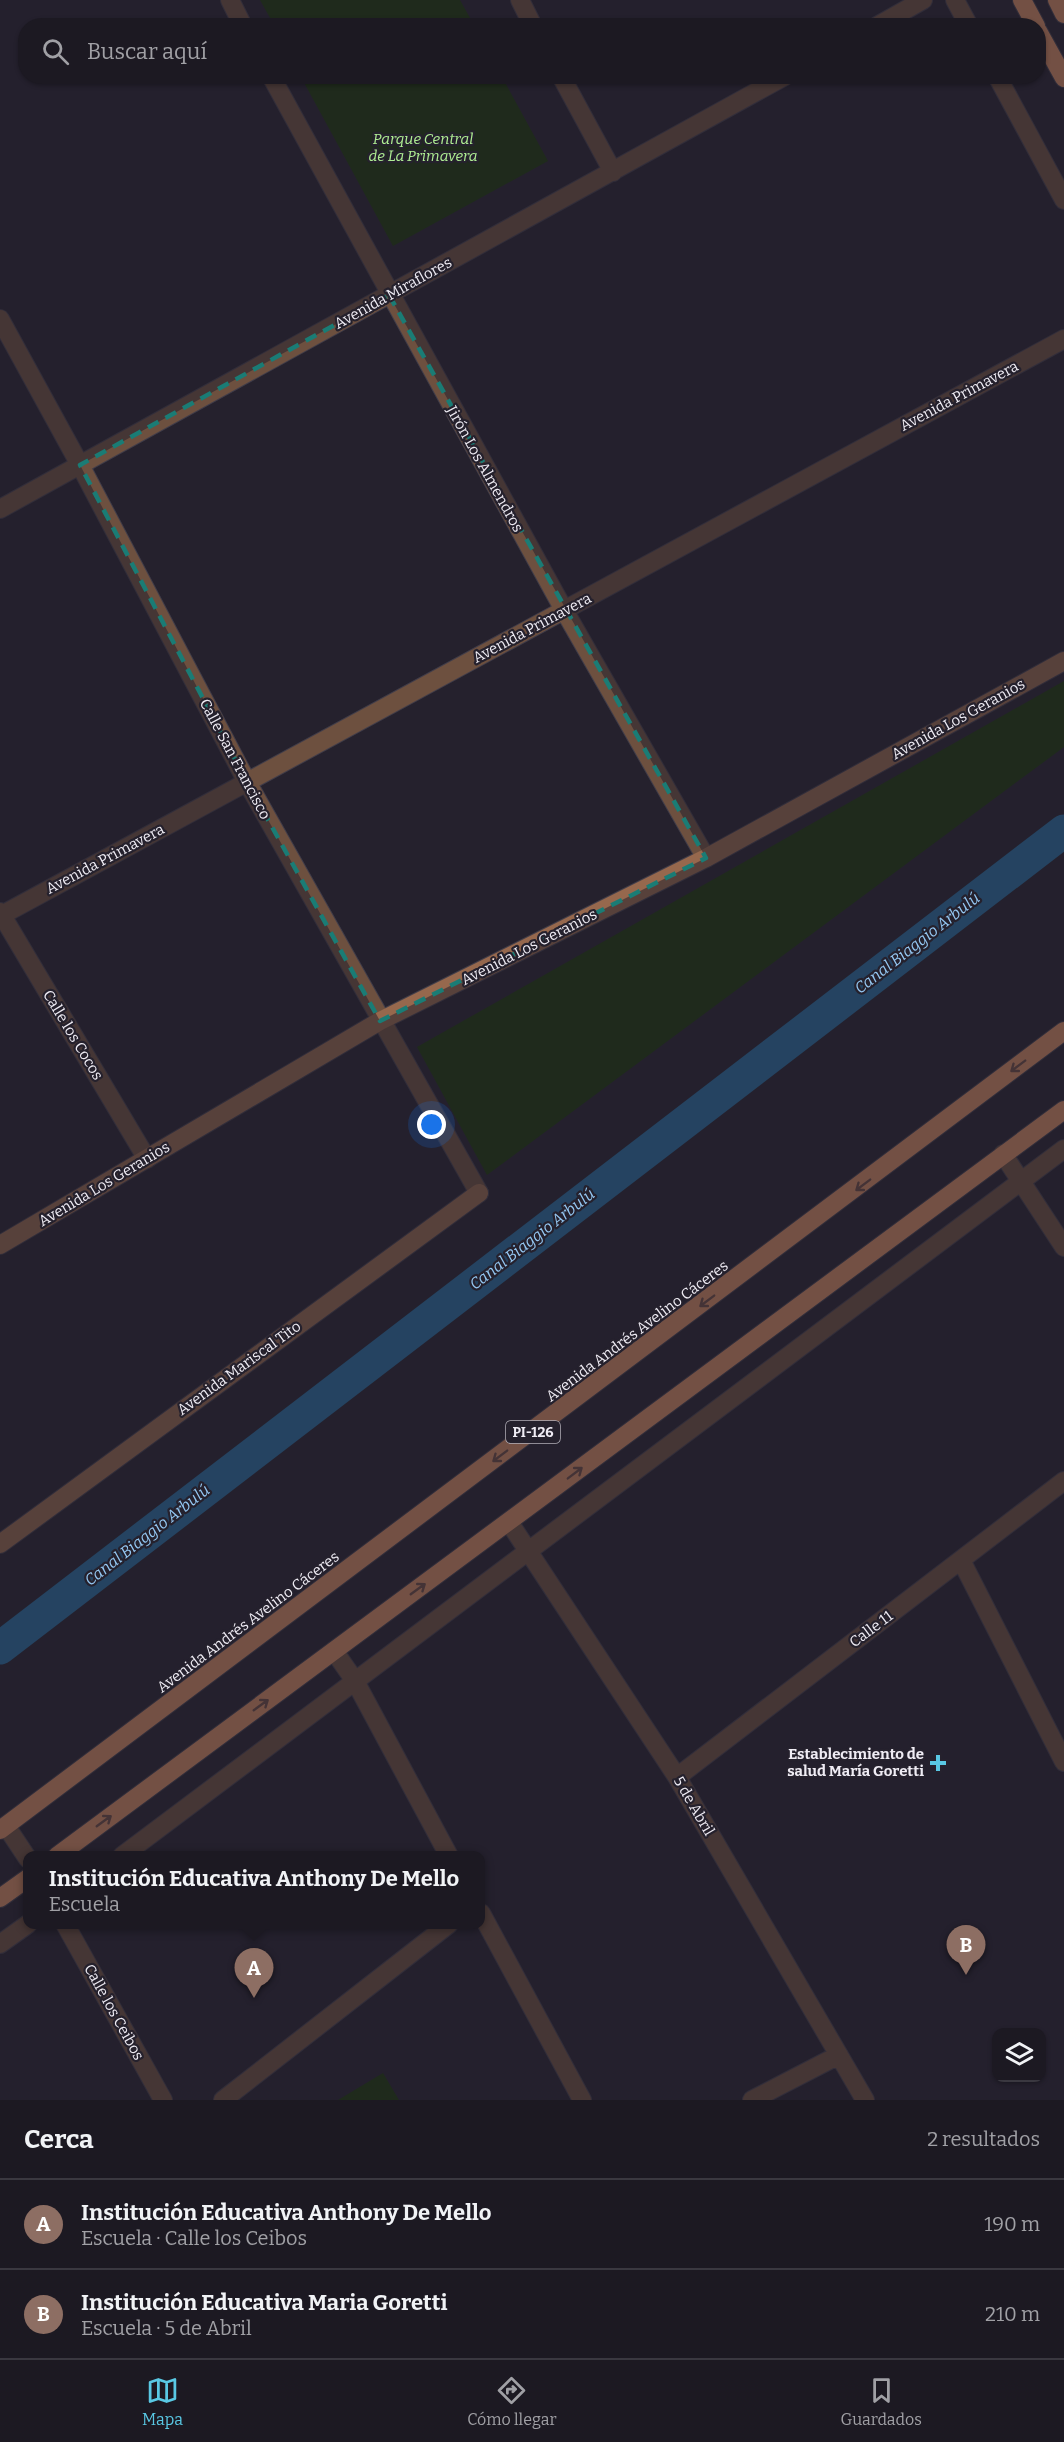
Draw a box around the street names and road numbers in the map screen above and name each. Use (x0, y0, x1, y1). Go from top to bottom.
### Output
street label: Avenida Miraflores (331, 253, 455, 333)
street label: Avenida Primavera (897, 357, 1021, 435)
street label: Jirón Los Almendros (442, 402, 527, 535)
street label: Avenida Primavera (470, 589, 594, 667)
street label: Avenida Los Geranios (888, 675, 1028, 763)
street label: Calle San Francisco (196, 696, 274, 822)
street label: Avenida Primavera (43, 820, 167, 898)
street label: Avenida Los Geranios (458, 905, 600, 989)
street label: Calle los Cocos (39, 987, 107, 1083)
street label: Avenida Los Geranios (35, 1138, 173, 1230)
street label: Avenida Andrés Avelino Cáceres (542, 1257, 732, 1405)
street label: Avenida Mariscal Tito (174, 1317, 304, 1419)
road number: PI-126 (506, 1421, 560, 1443)
street label: Avenida Andrés Avelino Cáceres (153, 1548, 343, 1696)
street label: Calle 11 (846, 1607, 896, 1651)
street label: 5 de Abril (670, 1773, 718, 1839)
street label: Calle los Ceibos (80, 1961, 148, 2063)

